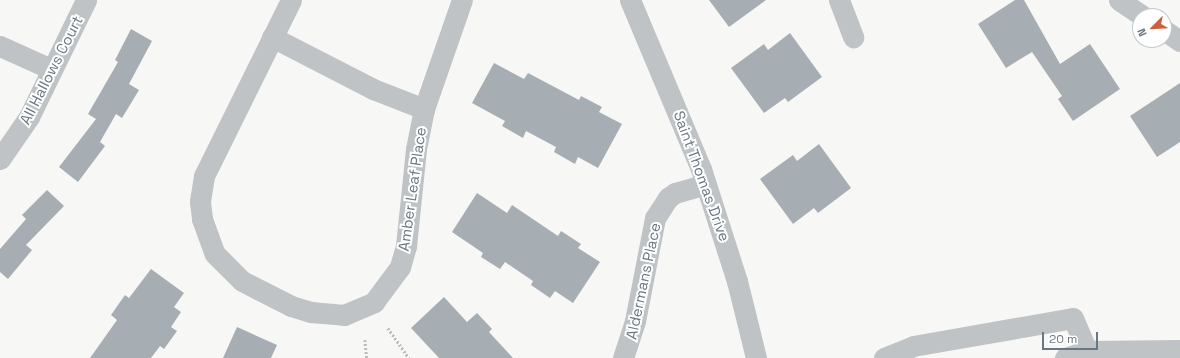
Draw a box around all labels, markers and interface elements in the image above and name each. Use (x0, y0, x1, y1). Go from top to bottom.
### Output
north arrow (1132, 8, 1172, 48)
street label: All Hallows Court (16, 12, 86, 128)
text: N (1134, 26, 1150, 39)
street label: Saint Thomas Drive (670, 108, 734, 244)
street label: Amber Leaf Place (394, 126, 430, 252)
street label: Aldermans Place (622, 221, 664, 341)
scale bar (1044, 324, 1100, 350)
text: 20 m (1049, 331, 1077, 347)

